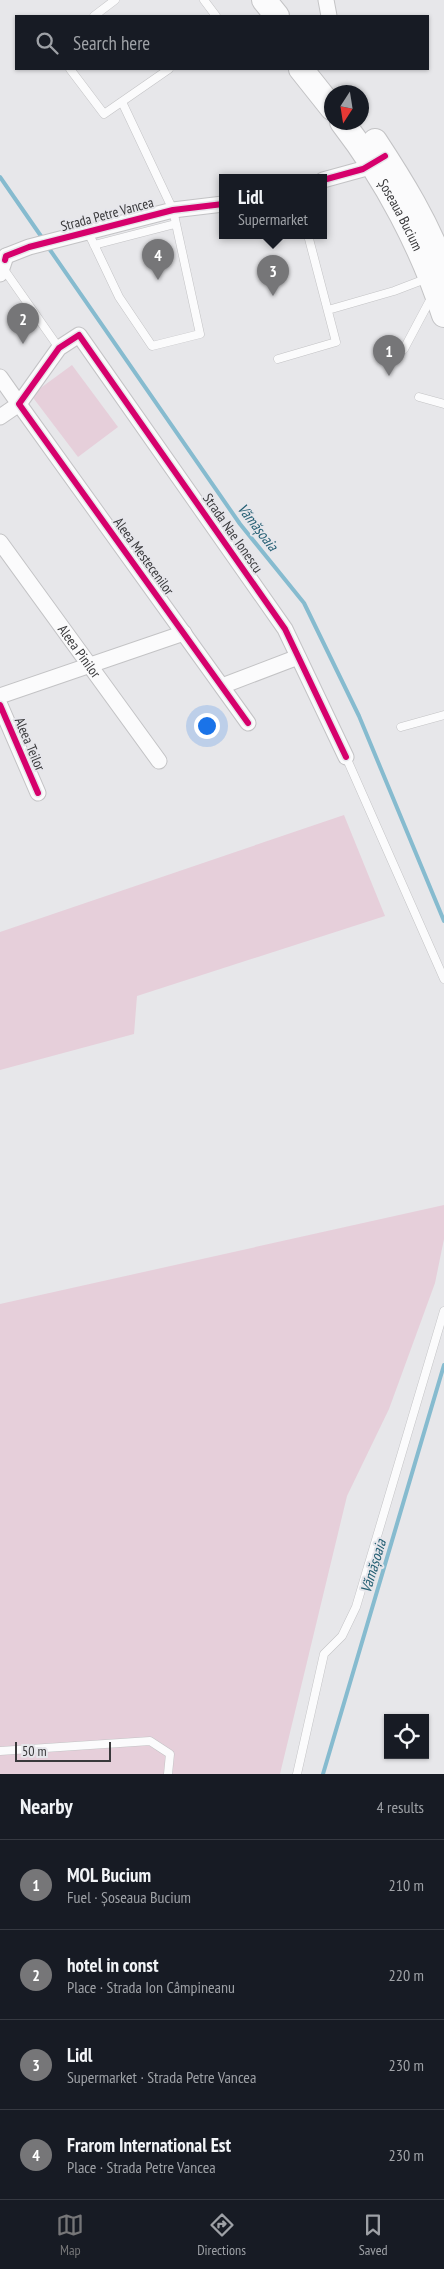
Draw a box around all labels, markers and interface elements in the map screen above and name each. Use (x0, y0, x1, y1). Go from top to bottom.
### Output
search box (15, 15, 429, 70)
icon: search (33, 29, 61, 57)
text: Search here (73, 31, 150, 55)
north arrow (324, 85, 369, 130)
popup (219, 174, 327, 239)
street label: Șoseaua Bucium (374, 176, 427, 254)
text: Lidl (238, 185, 263, 209)
street label: Strada Petre Vancea (59, 193, 155, 235)
text: Supermarket (238, 209, 308, 229)
pin: 4 (142, 239, 174, 280)
pin: 3 (257, 255, 289, 296)
pin: 2 (7, 303, 39, 344)
pin: 1 (373, 335, 405, 376)
street label: Strada Nae Ionescu (199, 490, 267, 576)
water label: Vămășoaia (234, 499, 283, 555)
street label: Aleea Mestecenilor (110, 514, 178, 598)
street label: Aleea Pinilor (54, 621, 105, 682)
your location (194, 713, 220, 739)
street label: Aleea Teilor (11, 715, 49, 774)
water label: Vămășoaia (356, 1536, 390, 1595)
map controls (384, 1714, 429, 1759)
button: locate (384, 1714, 429, 1759)
scale bar (15, 1739, 111, 1762)
text: 50 m (22, 1742, 47, 1760)
text: Nearby (20, 1793, 73, 1820)
text: 4 results (377, 1797, 424, 1817)
text: MOL Bucium (67, 1863, 151, 1887)
text: 1 (32, 1875, 40, 1895)
text: 210 m (389, 1875, 424, 1895)
text: Fuel · Șoseaua Bucium (67, 1887, 191, 1907)
text: hotel in const (67, 1953, 158, 1977)
text: 2 (32, 1965, 40, 1985)
text: 220 m (389, 1965, 424, 1985)
text: Place · Strada Ion Câmpineanu (67, 1977, 235, 1997)
text: Lidl (67, 2043, 92, 2067)
text: 3 (32, 2055, 40, 2075)
text: 230 m (389, 2055, 424, 2075)
text: Supermarket · Strada Petre Vancea (67, 2067, 256, 2087)
text: Frarom International Est (67, 2133, 231, 2157)
text: 4 (32, 2145, 40, 2165)
text: 230 m (389, 2145, 424, 2165)
text: Place · Strada Petre Vancea (67, 2157, 216, 2177)
tab: Map (56, 2211, 84, 2259)
tab: Directions (197, 2211, 246, 2259)
tab: Saved (359, 2211, 388, 2259)

